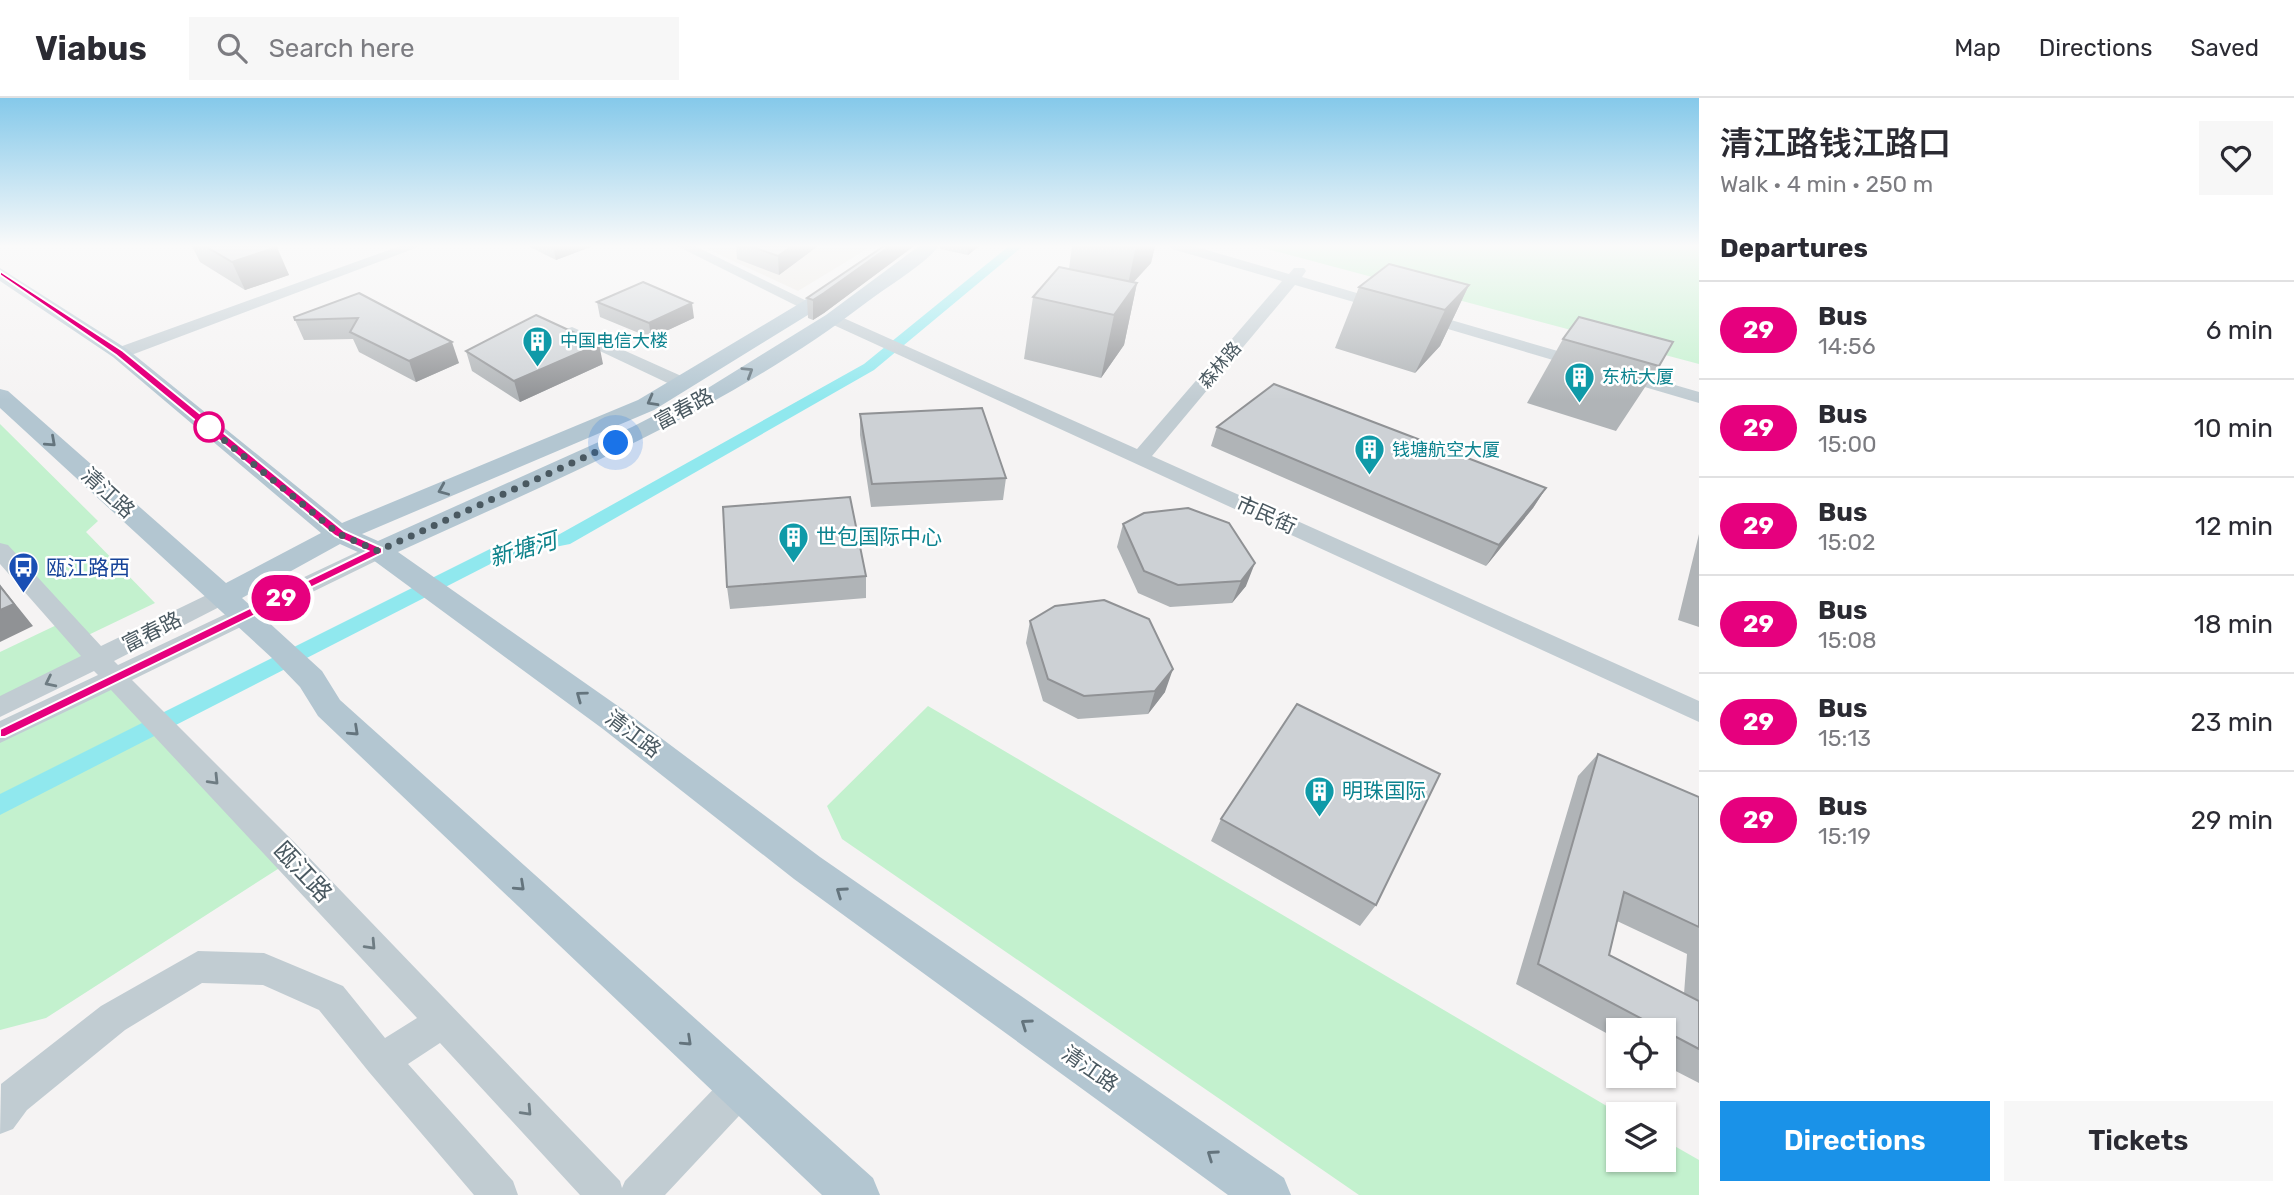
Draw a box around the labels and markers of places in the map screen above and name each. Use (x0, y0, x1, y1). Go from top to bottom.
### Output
building icon: 中国电信大楼 (520, 324, 554, 368)
place label: 中国电信大楼 (560, 330, 668, 352)
building icon: 东杭大厦 (1562, 360, 1596, 404)
place label: 东杭大厦 (1602, 366, 1674, 388)
unlabelled marker (194, 412, 224, 442)
building icon: 钱塘航空大厦 (1352, 433, 1386, 477)
place label: 钱塘航空大厦 (1392, 439, 1500, 461)
building icon: 世包国际中心 (776, 520, 810, 564)
place label: 世包国际中心 (816, 524, 942, 549)
bus stop icon: 瓯江路西 (6, 551, 40, 595)
place label: 瓯江路西 (46, 555, 130, 580)
building icon: 明珠国际 (1302, 774, 1336, 818)
place label: 明珠国际 (1342, 778, 1426, 803)

